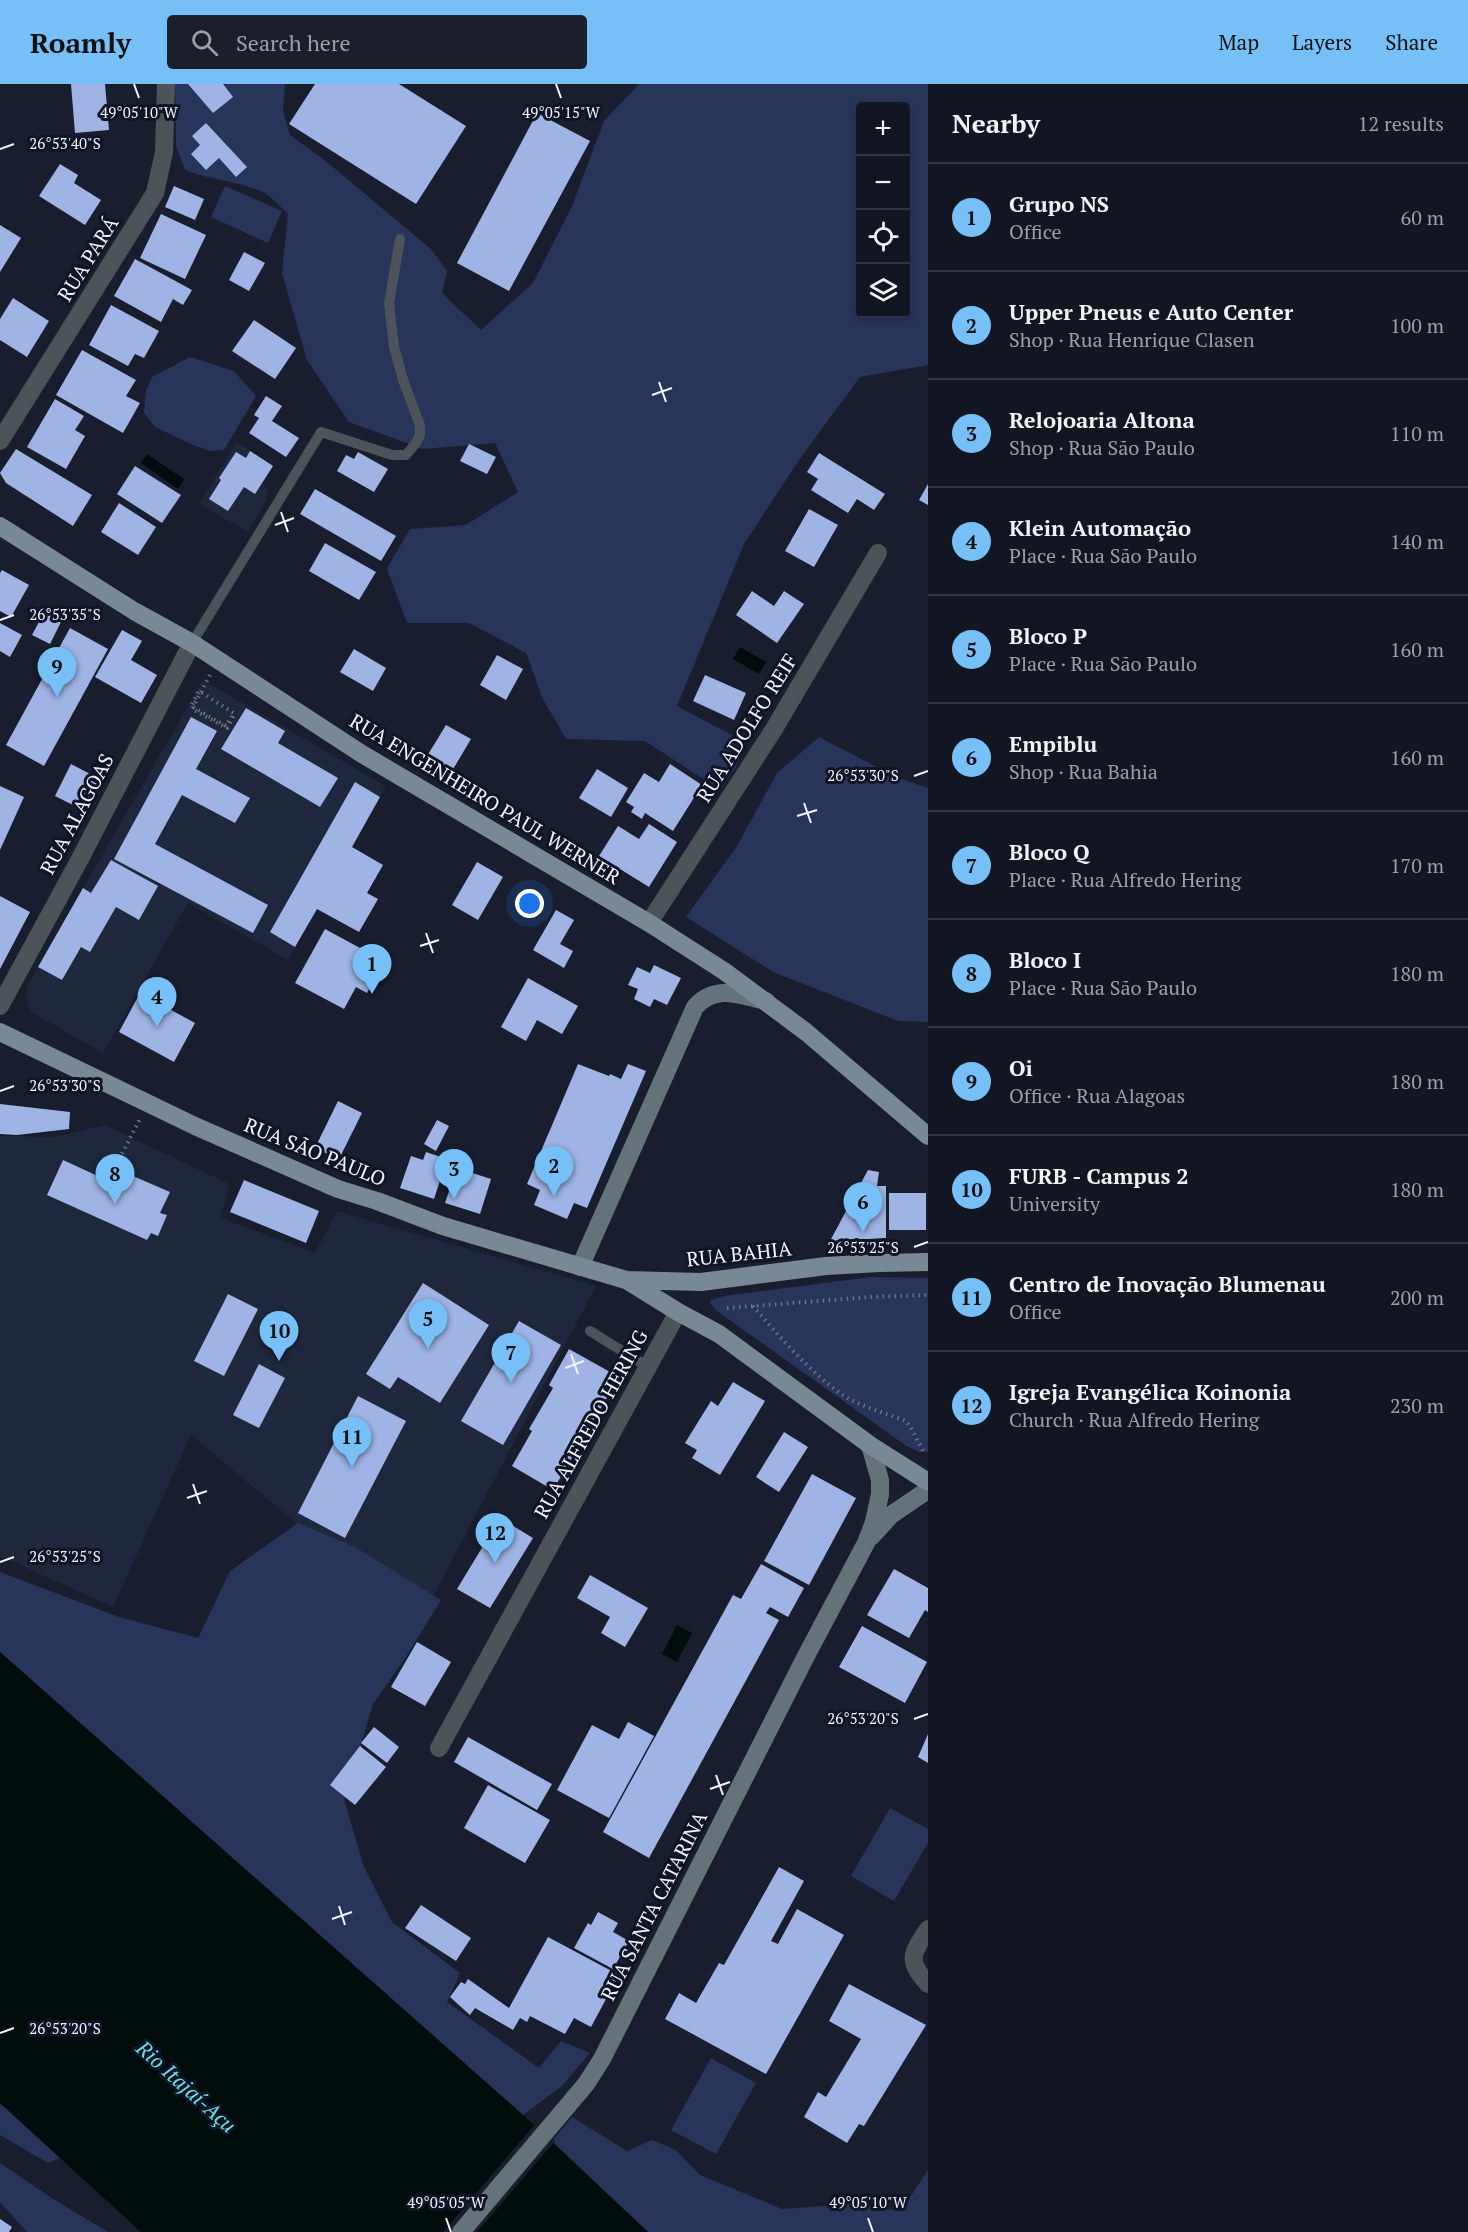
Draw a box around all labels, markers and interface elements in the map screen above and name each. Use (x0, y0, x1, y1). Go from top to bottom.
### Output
search box (167, 15, 587, 69)
text: Roamly (30, 24, 131, 61)
icon: search (188, 26, 221, 59)
text: Search here (236, 28, 350, 57)
text: Map (1218, 28, 1259, 56)
text: Layers (1292, 28, 1352, 56)
text: Share (1385, 28, 1438, 56)
text: 49°05'10"W (100, 102, 179, 122)
text: 49°05'15"W (522, 102, 601, 122)
map controls (856, 102, 910, 318)
button: + (856, 102, 910, 156)
text: Nearby (952, 106, 1040, 140)
text: 12 results (1358, 110, 1444, 137)
text: 26°53'40"S (29, 133, 101, 153)
button: − (856, 156, 910, 210)
text: Grupo NS (1009, 189, 1109, 218)
text: 1 (966, 204, 977, 231)
text: 60 m (1401, 204, 1444, 231)
button: locate (856, 210, 910, 264)
street label: RUA PARÁ (51, 211, 124, 306)
text: Office (1009, 218, 1062, 245)
button: layers (856, 264, 910, 318)
text: Upper Pneus e Auto Center (1009, 297, 1293, 326)
text: 2 (966, 312, 977, 339)
text: 100 m (1390, 312, 1444, 339)
text: Shop · Rua Henrique Clasen (1009, 326, 1255, 353)
text: Relojoaria Altona (1009, 405, 1195, 434)
text: 3 (966, 420, 977, 447)
text: 110 m (1390, 420, 1444, 447)
text: Shop · Rua São Paulo (1009, 434, 1195, 461)
text: Klein Automação (1009, 513, 1191, 542)
text: 4 (966, 528, 977, 555)
text: 140 m (1390, 528, 1444, 555)
text: Place · Rua São Paulo (1009, 542, 1197, 569)
text: 26°53'35"S (29, 604, 101, 624)
text: Bloco P (1009, 621, 1087, 650)
text: 5 (966, 636, 977, 663)
text: 160 m (1390, 636, 1444, 663)
pin: 9 (38, 648, 76, 697)
street label: RUA ADOLFO REIF (690, 648, 803, 807)
text: Place · Rua São Paulo (1009, 650, 1197, 677)
street label: RUA ENGENHEIRO PAUL WERNER (345, 707, 626, 890)
text: Empiblu (1009, 729, 1097, 758)
text: 6 (966, 744, 977, 771)
text: 160 m (1390, 744, 1444, 771)
street label: RUA ALAGOAS (33, 749, 120, 879)
text: Shop · Rua Bahia (1009, 758, 1158, 785)
text: 26°53'30"S (827, 765, 899, 785)
text: Bloco Q (1009, 837, 1090, 866)
text: 7 (966, 852, 977, 879)
text: 170 m (1390, 852, 1444, 879)
text: Place · Rua Alfredo Hering (1009, 866, 1241, 893)
your location (515, 889, 544, 918)
pin: 1 (352, 944, 392, 994)
text: Bloco I (1009, 945, 1081, 974)
text: 8 (966, 960, 977, 987)
text: 180 m (1390, 960, 1444, 987)
text: Place · Rua São Paulo (1009, 974, 1197, 1001)
pin: 4 (138, 978, 176, 1027)
text: Oi (1009, 1053, 1033, 1082)
text: 9 (966, 1068, 977, 1095)
text: 180 m (1390, 1068, 1444, 1095)
text: 26°53'30"S (29, 1075, 101, 1095)
text: Office · Rua Alagoas (1009, 1082, 1185, 1109)
street label: RUA SÃO PAULO (241, 1111, 390, 1192)
pin: 2 (534, 1146, 574, 1196)
pin: 3 (434, 1150, 474, 1199)
pin: 8 (96, 1154, 134, 1204)
text: FURB - Campus 2 (1009, 1161, 1189, 1190)
text: 10 (960, 1176, 983, 1203)
text: 180 m (1390, 1176, 1444, 1203)
pin: 6 (844, 1182, 882, 1232)
text: University (1009, 1190, 1100, 1217)
street label: RUA BAHIA (685, 1235, 793, 1272)
text: 26°53'25"S (827, 1237, 899, 1257)
text: Centro de Inovação Blumenau (1009, 1269, 1326, 1298)
text: 11 (960, 1284, 983, 1311)
text: 200 m (1390, 1284, 1444, 1311)
text: Office (1009, 1298, 1062, 1325)
pin: 5 (408, 1300, 448, 1349)
pin: 10 (260, 1312, 298, 1361)
street label: RUA ALFREDO HERING (527, 1324, 654, 1523)
pin: 7 (492, 1334, 530, 1383)
text: Igreja Evangélica Koinonia (1009, 1377, 1291, 1406)
text: 12 (960, 1392, 983, 1419)
text: 230 m (1390, 1392, 1444, 1419)
text: Church · Rua Alfredo Hering (1009, 1406, 1259, 1433)
pin: 11 (332, 1418, 372, 1467)
pin: 12 (476, 1514, 514, 1563)
text: 26°53'25"S (29, 1546, 101, 1566)
text: 26°53'20"S (827, 1708, 899, 1728)
street label: RUA SANTA CATARINA (594, 1806, 713, 2005)
text: 26°53'20"S (29, 2018, 101, 2038)
water label: Rio Itajaí-Açu (130, 2033, 243, 2139)
text: 49°05'05"W (407, 2192, 486, 2212)
text: 49°05'10"W (829, 2192, 908, 2212)

